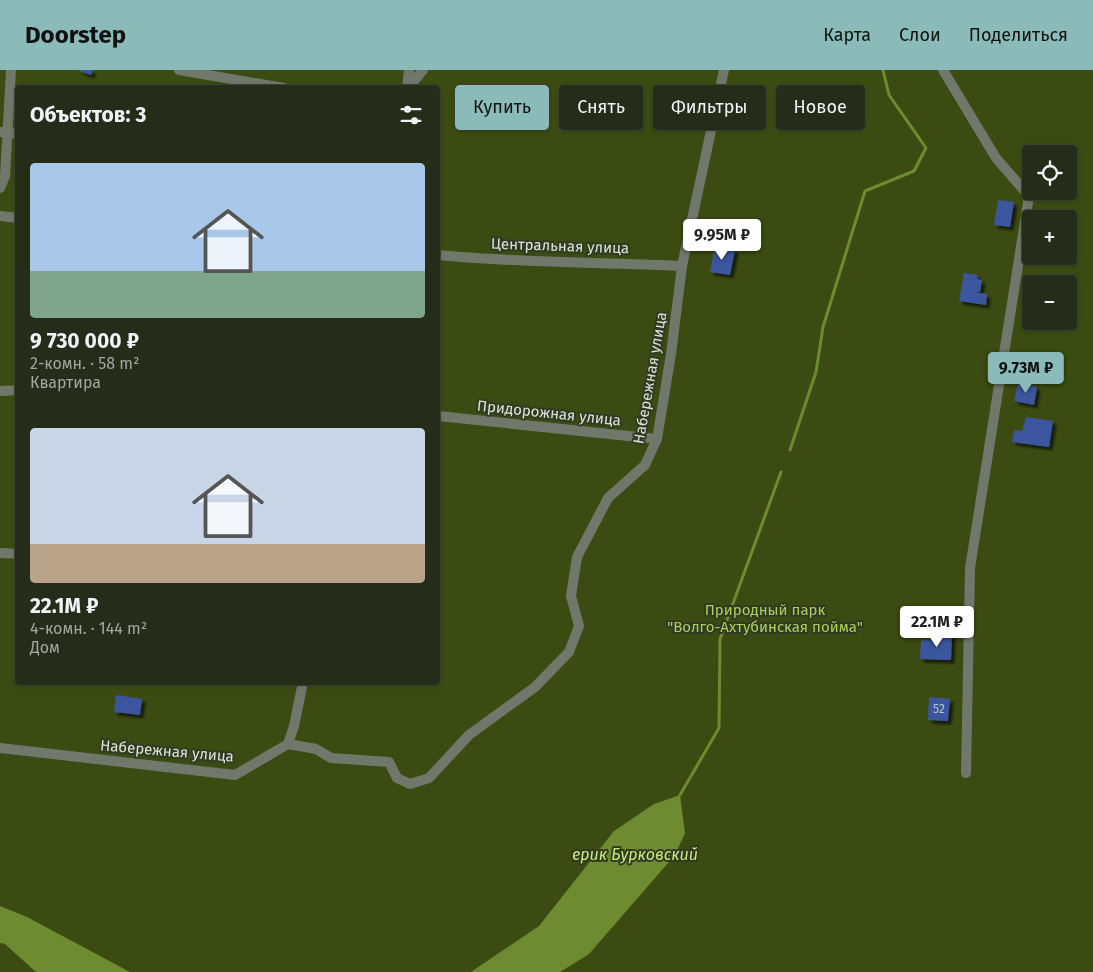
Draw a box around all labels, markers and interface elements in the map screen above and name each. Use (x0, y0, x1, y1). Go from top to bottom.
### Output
text: Doorstep (25, 21, 126, 49)
text: Карта (823, 24, 871, 46)
text: Слои (899, 24, 941, 46)
text: Поделиться (969, 24, 1068, 46)
chip: Купить (455, 85, 549, 130)
chip: Снять (559, 85, 643, 130)
chip: Фильтры (653, 85, 766, 130)
chip: Новое (776, 85, 865, 130)
icon: filters (397, 101, 425, 129)
text: Объектов: 3 (30, 102, 146, 128)
map controls (1022, 145, 1077, 330)
button: locate (1022, 145, 1077, 200)
icon: home (183, 196, 273, 286)
button: + (1022, 210, 1077, 265)
pin: 9.95M ₽ (676, 218, 768, 261)
text: 9.95M ₽ (694, 225, 750, 244)
street label: Центральная улица (491, 235, 629, 257)
button: − (1022, 275, 1077, 330)
street label: Набережная улица (629, 310, 671, 446)
text: 9 730 000 ₽ (30, 328, 139, 354)
pin: 9.73M ₽ (980, 352, 1072, 394)
text: 2-комн. · 58 m² (30, 354, 139, 373)
text: 9.73M ₽ (999, 358, 1053, 377)
text: Квартира (30, 373, 101, 392)
street label: Придорожная улица (476, 396, 622, 430)
icon: home (183, 461, 273, 551)
text: 22.1M ₽ (30, 593, 98, 619)
park label: Природный парк "Волго-Ахтубинская пойма" (667, 601, 863, 636)
pin: 22.1M ₽ (891, 606, 983, 648)
text: 22.1M ₽ (911, 612, 963, 631)
text: 4-комн. · 144 m² (30, 619, 147, 638)
text: Дом (30, 638, 60, 657)
house number: 52 (933, 702, 945, 716)
street label: Набережная улица (99, 736, 235, 766)
water label: ерик Бурковский (572, 845, 698, 864)

